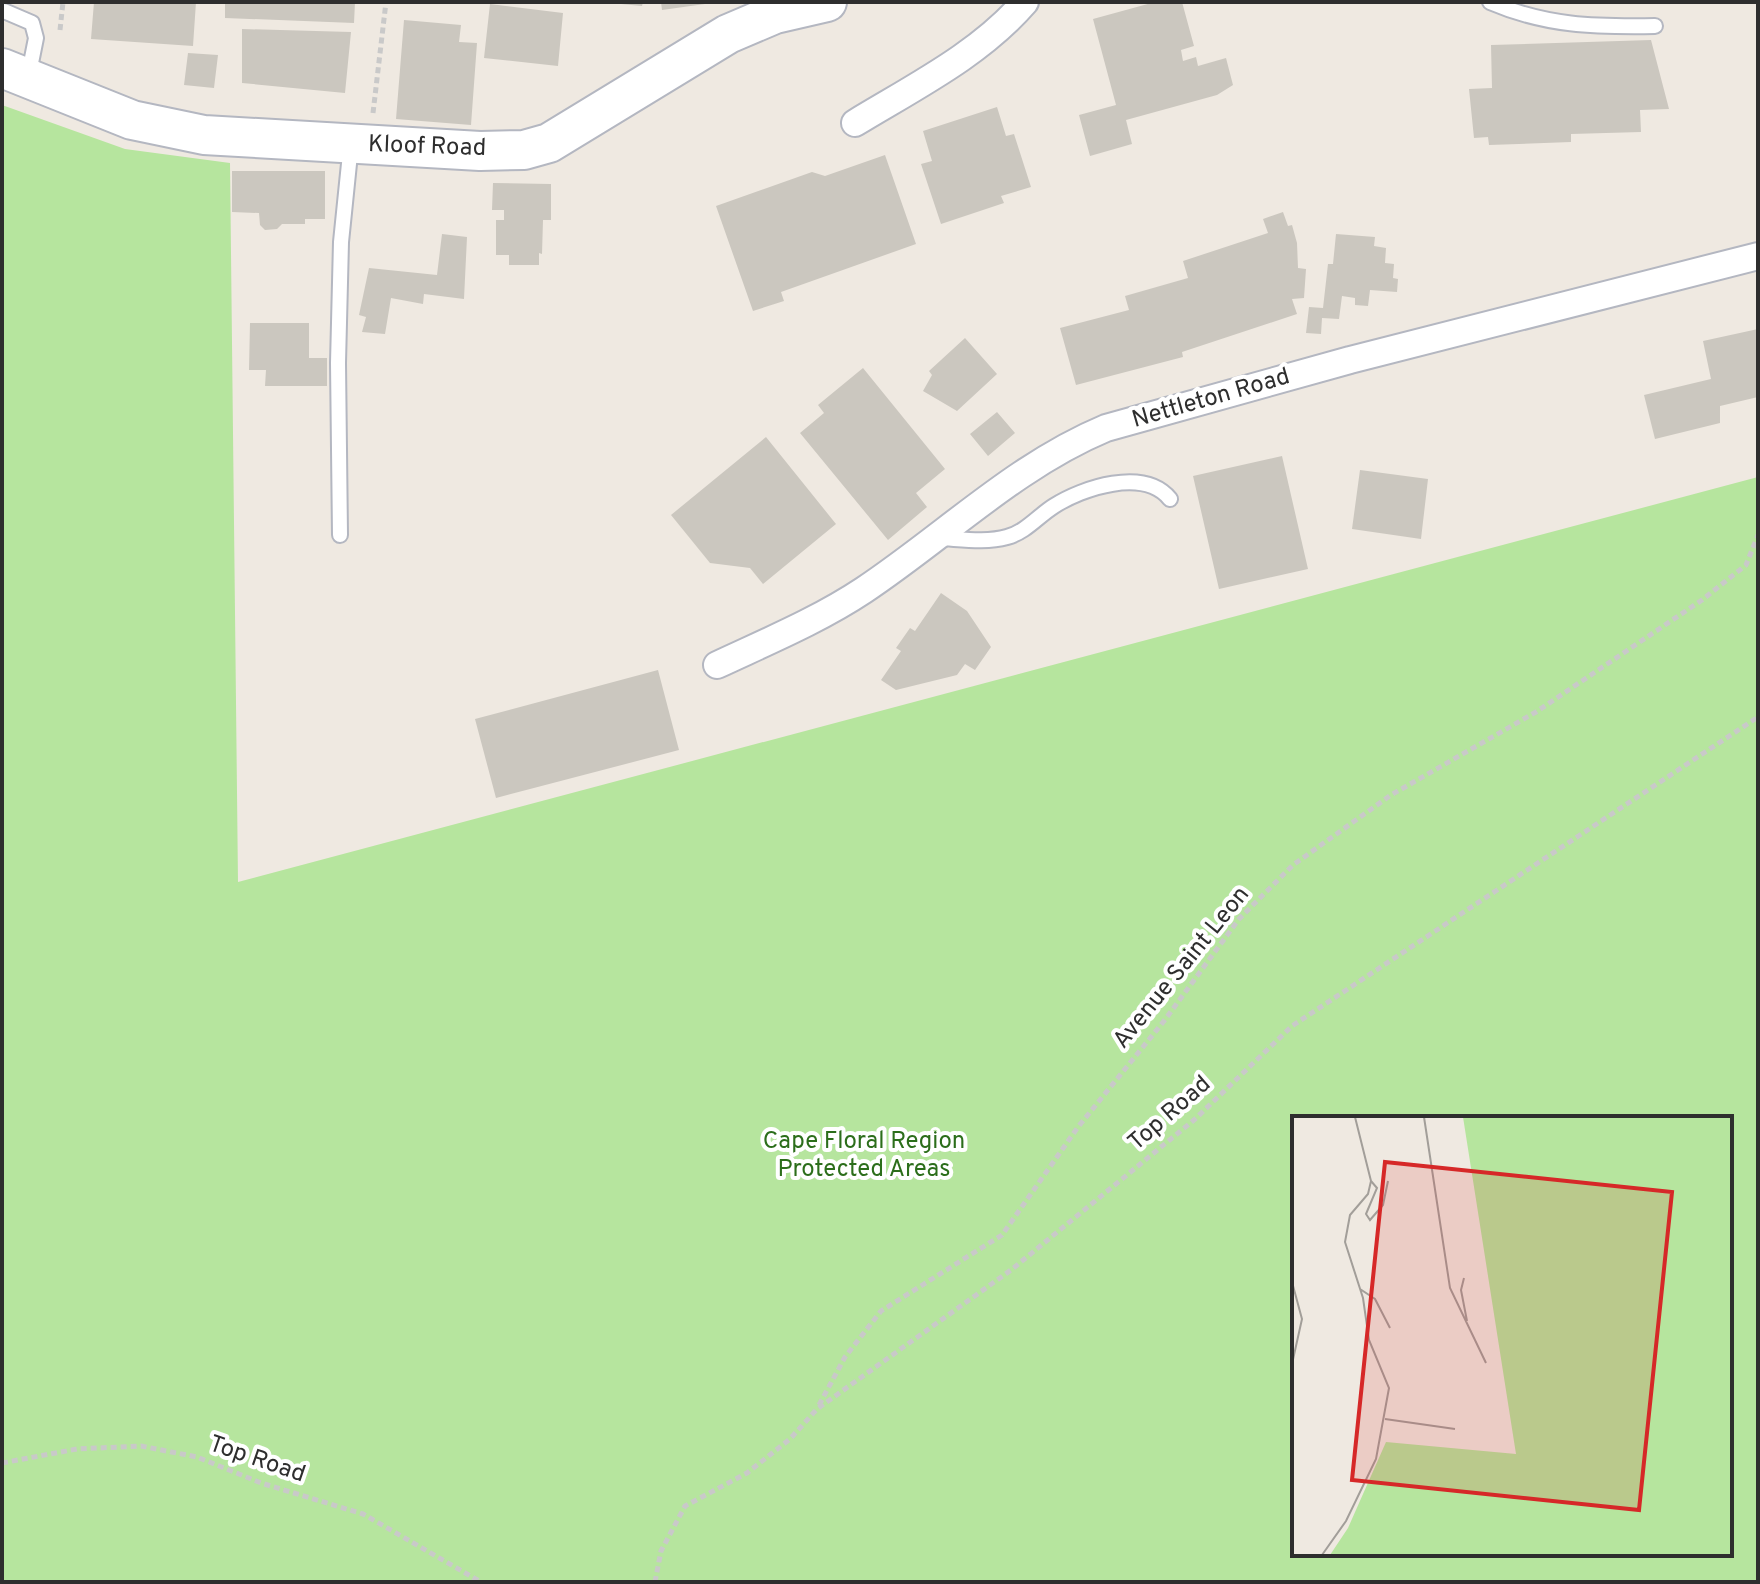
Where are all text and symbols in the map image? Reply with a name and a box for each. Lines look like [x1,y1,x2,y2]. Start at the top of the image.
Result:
street label: Kloof Road [367,130,487,164]
street label: Nettleton Road [1129,362,1293,436]
street label: Avenue Saint Leon [1107,881,1257,1055]
street label: Top Road [1122,1070,1218,1158]
inset map [1292,1116,1732,1556]
park label: Cape Floral Region Protected Areas [763,1127,965,1185]
street label: Top Road [205,1430,309,1490]

